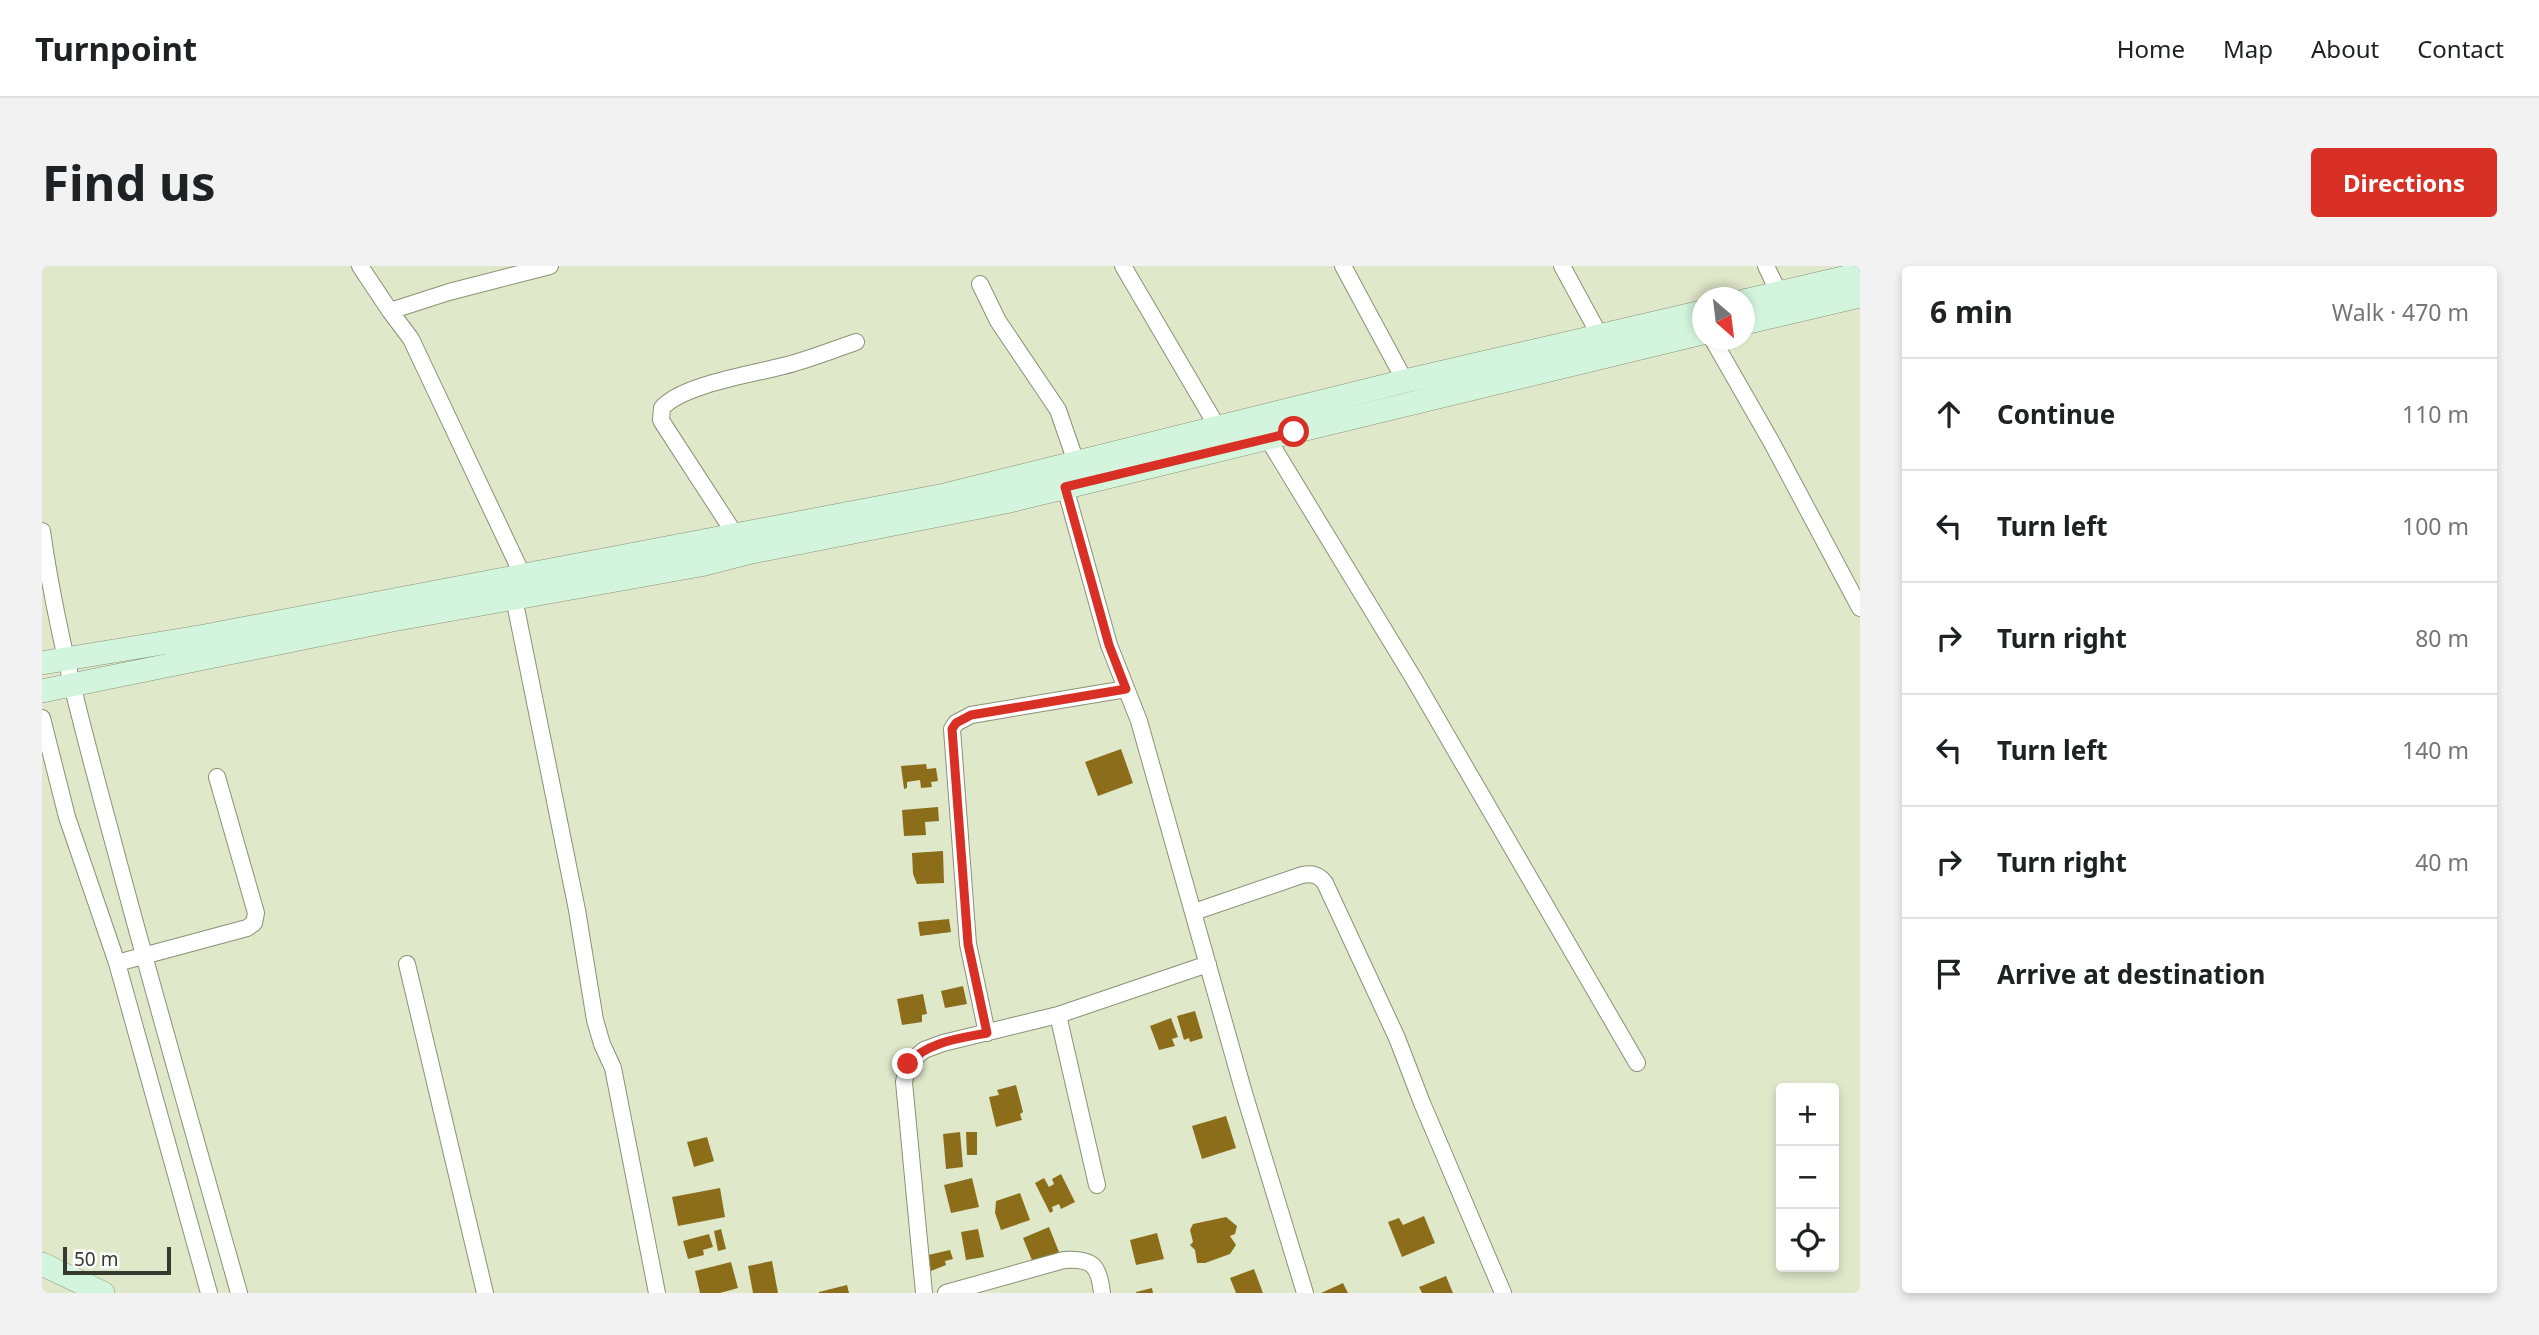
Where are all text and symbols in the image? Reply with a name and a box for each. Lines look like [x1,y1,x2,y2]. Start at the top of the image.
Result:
text: Turnpoint [35,26,197,71]
text: Home [2117,32,2185,65]
text: Map [2223,32,2273,65]
text: About [2311,32,2379,65]
text: Contact [2417,32,2504,65]
button: Directions [2311,148,2497,217]
text: Find us [42,149,216,215]
north arrow [1692,287,1755,350]
text: 6 min [1930,291,2013,332]
text: Walk · 470 m [2332,296,2469,328]
icon: ahead [1930,395,1968,433]
text: Continue [1997,396,2115,432]
text: 110 m [2402,398,2469,430]
route start [1278,416,1309,447]
icon: left [1930,507,1968,545]
text: Turn left [1997,508,2108,544]
text: 100 m [2402,510,2469,542]
icon: right [1930,619,1968,657]
text: Turn right [1997,620,2127,656]
text: 80 m [2415,622,2469,654]
icon: left [1930,731,1968,769]
text: Turn left [1997,732,2108,768]
text: 140 m [2402,734,2469,766]
icon: right [1930,843,1968,881]
text: Turn right [1997,844,2127,880]
text: 40 m [2415,846,2469,878]
icon: arrive [1930,955,1968,993]
text: Arrive at destination [1997,956,2266,992]
route end [892,1048,923,1079]
map controls [1776,1083,1839,1272]
button: + [1776,1083,1839,1146]
button: − [1776,1146,1839,1209]
button: locate [1776,1209,1839,1272]
scale bar [63,1244,172,1276]
text: 50 m [74,1246,118,1272]

